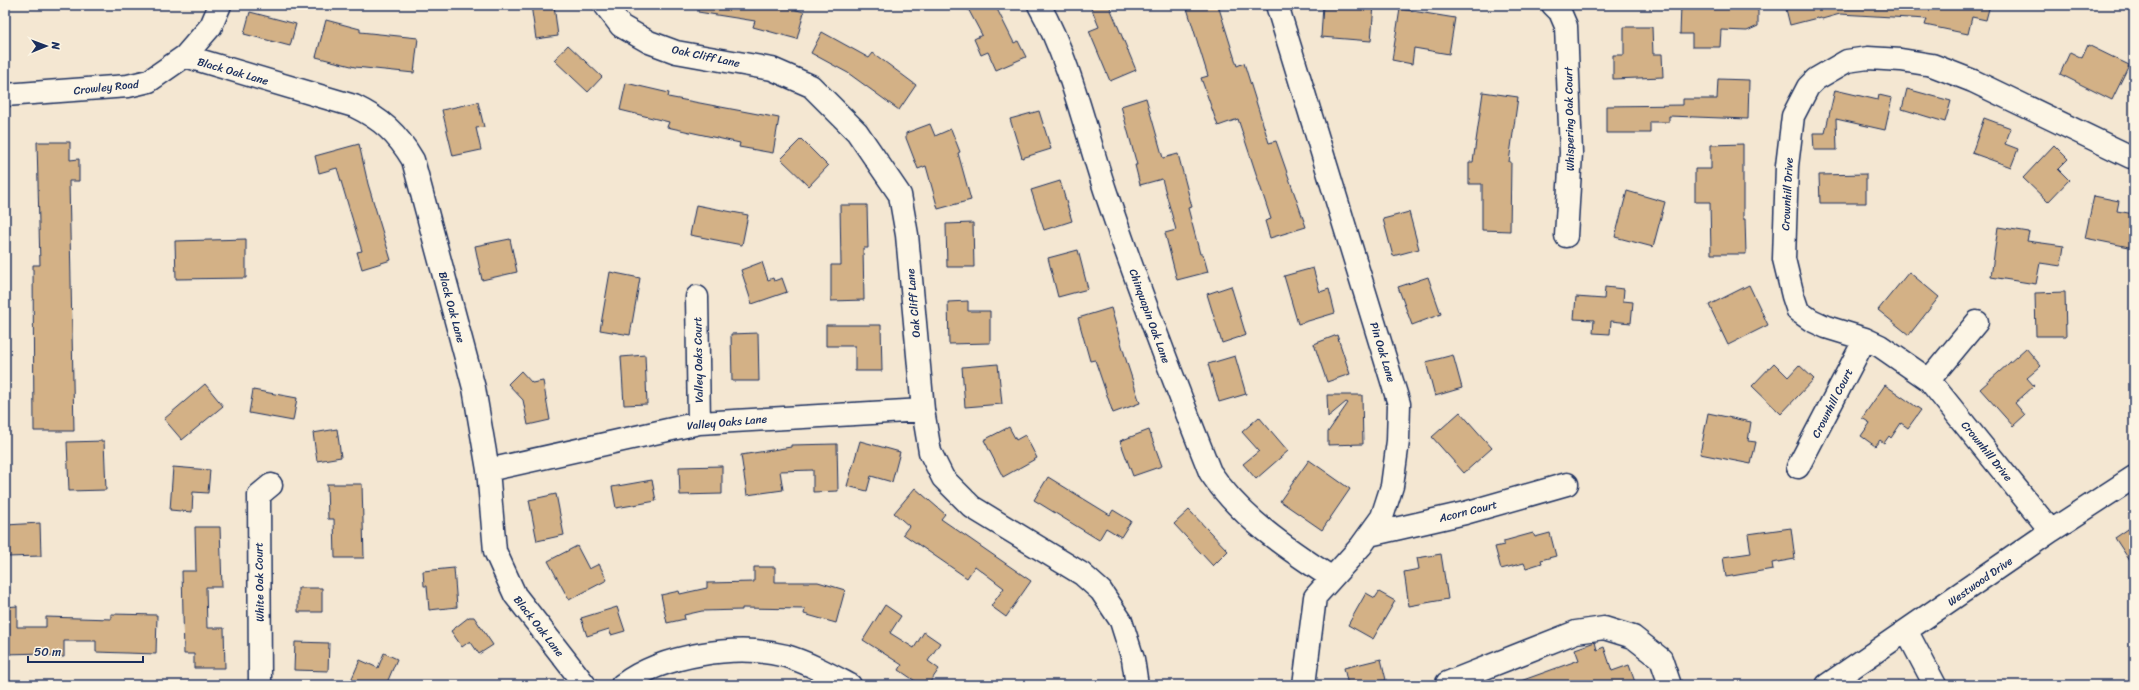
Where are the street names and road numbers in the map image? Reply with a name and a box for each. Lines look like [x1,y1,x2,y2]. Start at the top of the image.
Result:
street label: Oak Cliff Lane [670,40,742,73]
street label: Black Oak Lane [195,52,271,91]
street label: Whispering Oak Court [1559,66,1580,171]
street label: Crowley Road [73,75,141,100]
street label: Crownhill Drive [1776,157,1799,231]
street label: Chinquapin Oak Lane [1124,266,1176,367]
street label: Oak Cliff Lane [901,267,926,338]
street label: Black Oak Lane [433,269,470,345]
street label: Valley Oaks Court [688,317,709,403]
street label: Pin Oak Lane [1364,320,1401,385]
street label: Crownhill Court [1807,365,1858,441]
street label: Valley Oaks Lane [686,410,768,435]
street label: Crownhill Drive [1956,417,2017,486]
street label: Acorn Court [1436,495,1499,528]
street label: White Oak Court [249,542,270,622]
street label: Westwood Drive [1944,552,2017,611]
street label: Black Oak Lane [509,592,569,661]

